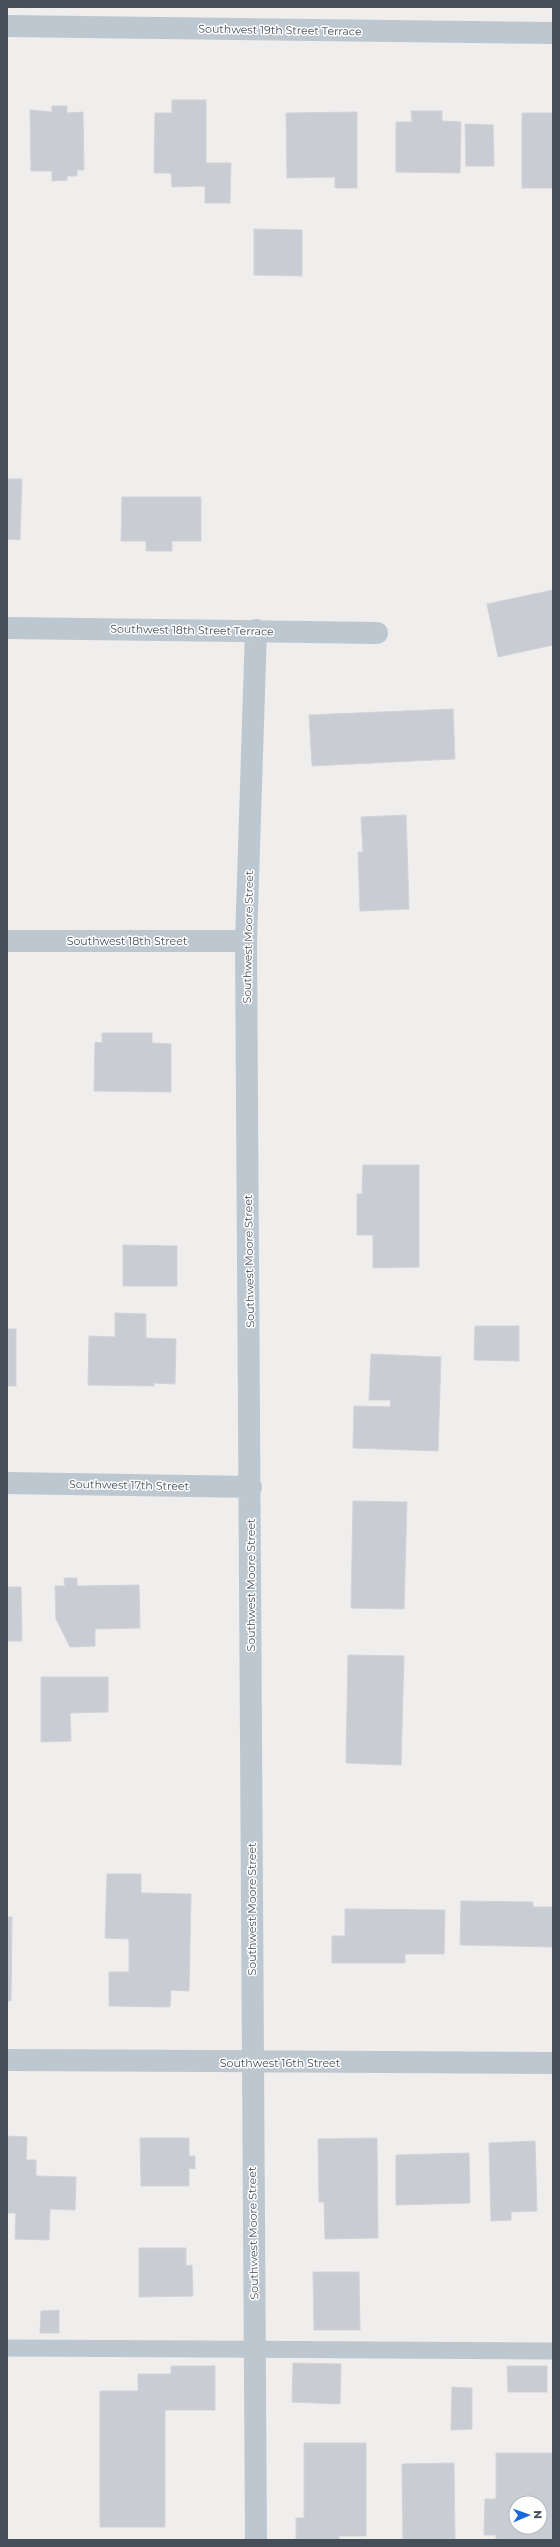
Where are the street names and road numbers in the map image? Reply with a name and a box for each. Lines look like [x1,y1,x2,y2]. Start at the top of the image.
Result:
street label: Southwest 19th Street Terrace [198,22,362,38]
street label: Southwest 18th Street Terrace [110,622,274,638]
street label: Southwest Moore Street [240,870,256,1004]
street label: Southwest 18th Street [67,934,188,948]
street label: Southwest Moore Street [241,1194,257,1328]
street label: Southwest 17th Street [69,1477,190,1493]
street label: Southwest Moore Street [244,1518,258,1652]
street label: Southwest Moore Street [245,1842,259,1976]
street label: Southwest 16th Street [220,2056,341,2070]
street label: Southwest Moore Street [245,2166,261,2300]

